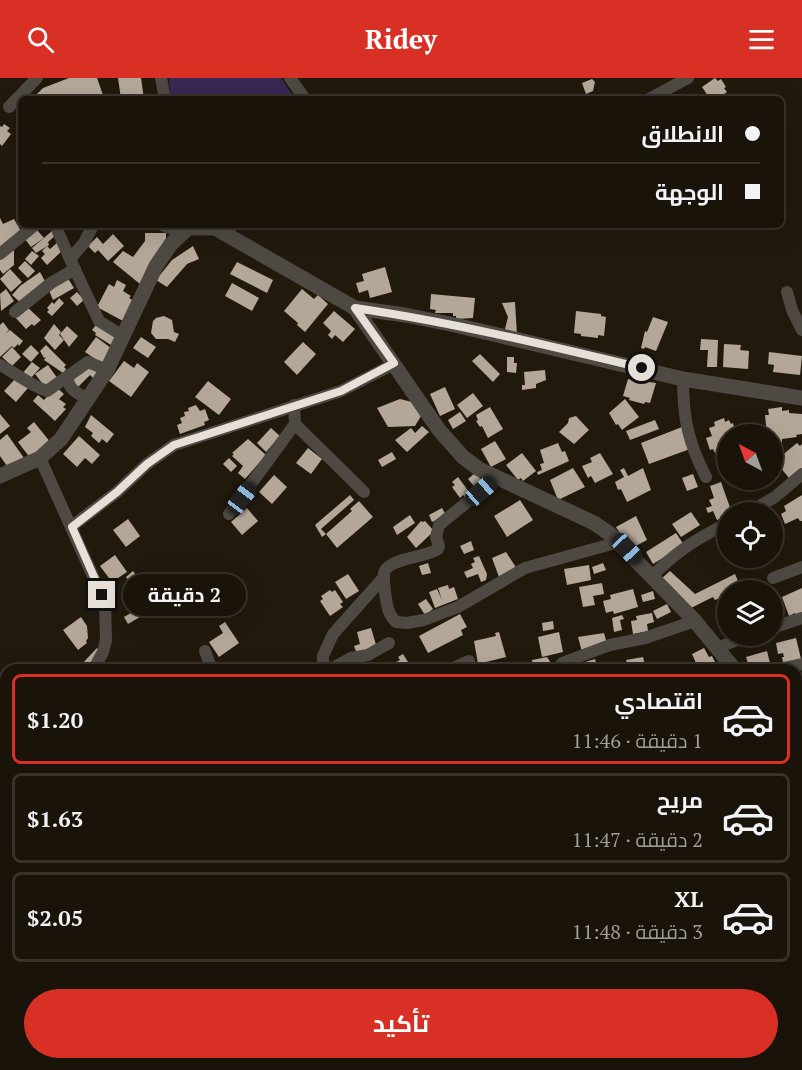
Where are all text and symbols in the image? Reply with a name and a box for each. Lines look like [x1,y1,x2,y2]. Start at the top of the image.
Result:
text: Ridey [365,21,437,57]
icon: search [24,23,57,56]
icon: menu [745,23,778,56]
text: الانطلاق [641,119,724,148]
text: الوجهة [655,177,724,206]
route start [628,354,655,381]
north arrow [717,424,783,490]
map controls [717,424,783,646]
car [462,472,500,510]
car [224,478,260,518]
button: locate [717,502,783,568]
car [608,530,646,568]
callout: 2 دقيقة [123,574,246,616]
button: layers [717,580,783,646]
route end [88,581,115,608]
text: 2 دقيقة [148,581,221,608]
text: اقتصادي [614,686,703,715]
icon: car [721,692,775,746]
text: $1.20 [27,705,83,734]
text: 1 دقيقة · 11:46 [572,727,703,754]
text: مريح [657,785,703,814]
icon: car [721,791,775,845]
text: $1.63 [27,804,83,833]
text: 2 دقيقة · 11:47 [572,826,703,853]
text: XL [674,884,703,913]
icon: car [721,890,775,944]
text: $2.05 [27,903,83,932]
text: 3 دقيقة · 11:48 [572,918,703,945]
button: تأكيد [24,989,778,1058]

